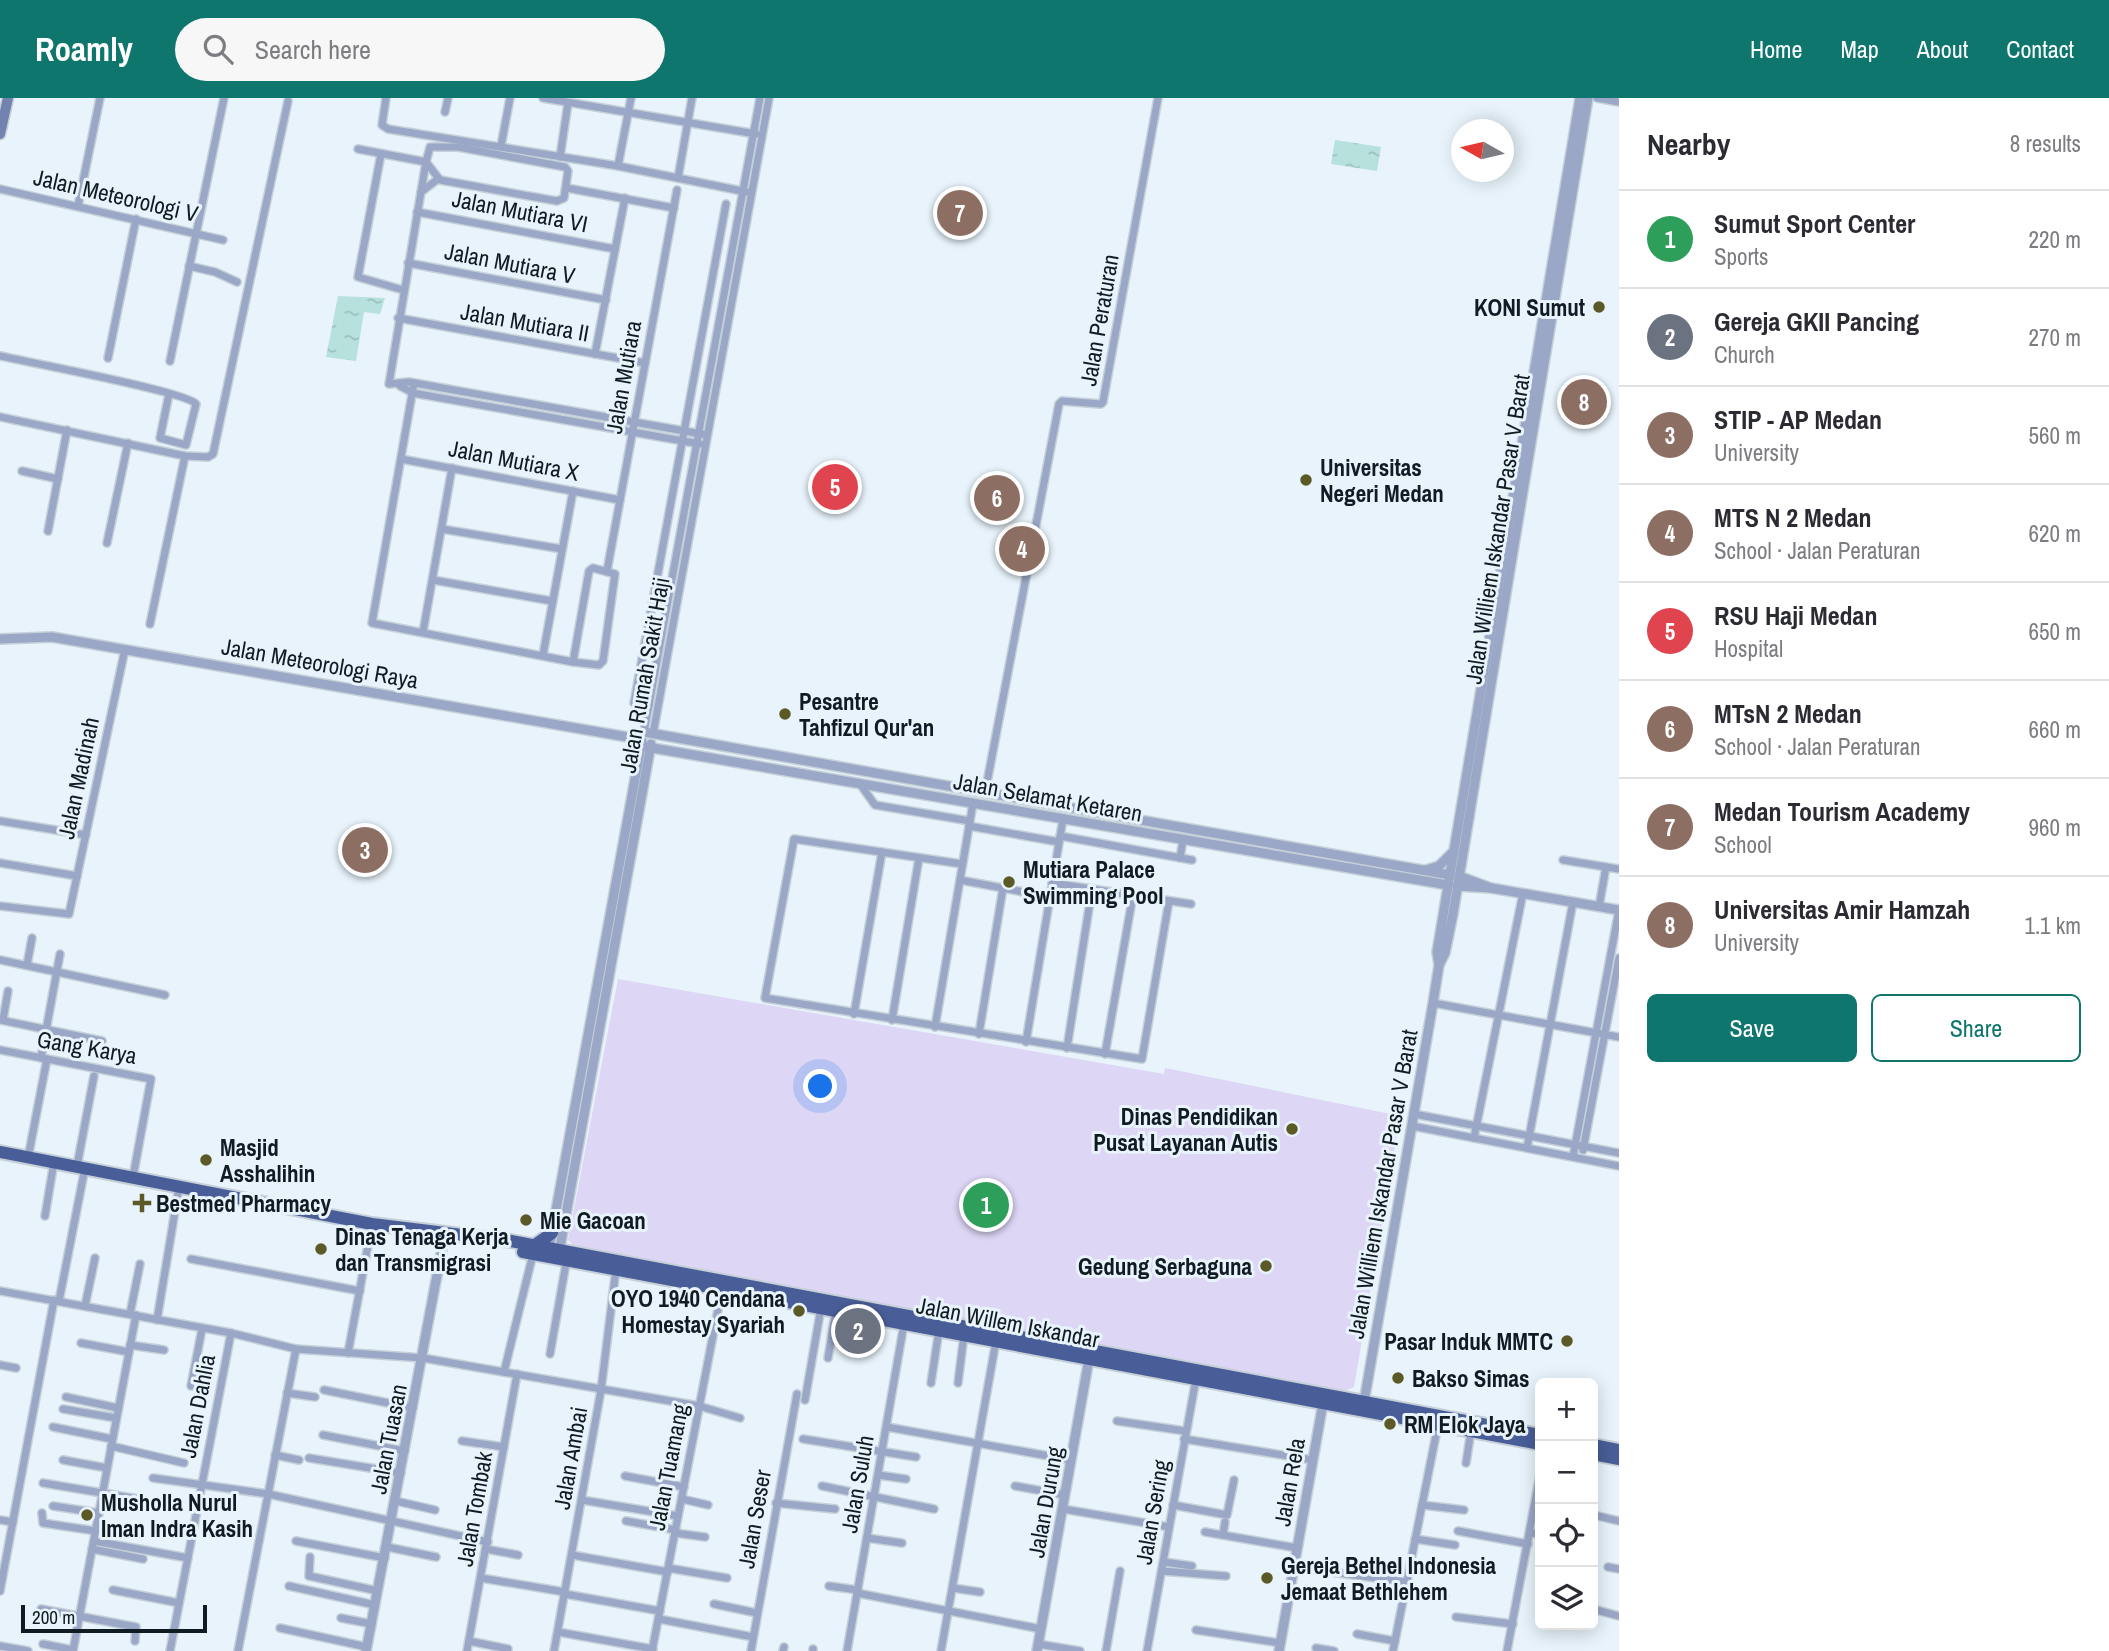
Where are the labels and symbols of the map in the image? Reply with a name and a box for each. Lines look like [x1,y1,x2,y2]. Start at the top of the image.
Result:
north arrow [1451,119,1514,182]
street label: Jalan Meteorologi V [31,161,202,229]
street label: Jalan Mutiara VI [450,183,590,239]
pin: 7 [937,187,983,239]
street label: Jalan Mutiara V [442,235,578,291]
street label: Jalan Peraturan [1072,252,1126,388]
place label: KONI Sumut [1474,292,1585,323]
street label: Jalan Mutiara II [458,295,592,349]
marker: KONI Sumut [1591,299,1607,315]
street label: Jalan Mutiara [598,318,648,436]
street label: Jalan Williem Iskandar Pasar V Barat [1457,372,1537,686]
pin: 8 [1561,376,1607,428]
street label: Jalan Mutiara X [446,432,582,488]
place label: Universitas Negeri Medan [1320,452,1444,509]
pin: 5 [812,461,858,513]
pin: 6 [974,472,1020,524]
marker: Universitas Negeri Medan [1298,472,1314,488]
pin: 4 [999,523,1045,575]
street label: Jalan Rumah Sakit Haji [612,575,676,775]
street label: Jalan Meteorologi Raya [219,630,421,696]
place label: Pesantre Tahfizul Qur'an [799,686,934,743]
marker: Pesantre Tahfizul Qur'an [777,706,793,722]
street label: Jalan Madinah [50,714,106,842]
street label: Jalan Selamat Ketaren [951,765,1145,829]
pin: 3 [342,824,388,876]
place label: Mutiara Palace Swimming Pool [1023,854,1163,911]
marker: Mutiara Palace Swimming Pool [1001,874,1017,890]
street label: Gang Karya [35,1023,140,1071]
street label: Jalan Williem Iskandar Pasar V Barat [1340,1027,1424,1341]
your location [803,1069,837,1103]
place label: Dinas Pendidikan Pusat Layanan Autis [1093,1101,1278,1158]
marker: Dinas Pendidikan Pusat Layanan Autis [1284,1121,1300,1137]
place label: Masjid Asshalihin [220,1132,315,1189]
marker: Masjid Asshalihin [198,1152,214,1168]
pin: 1 [963,1179,1009,1231]
place label: Bestmed Pharmacy [156,1188,332,1219]
marker: Bestmed Pharmacy [134,1195,150,1211]
place label: Mie Gacoan [540,1205,646,1236]
marker: Mie Gacoan [518,1212,534,1228]
place label: Dinas Tenaga Kerja dan Transmigrasi [335,1221,509,1278]
marker: Dinas Tenaga Kerja dan Transmigrasi [313,1241,329,1257]
place label: Gedung Serbaguna [1078,1251,1252,1282]
marker: Gedung Serbaguna [1258,1258,1274,1274]
place label: OYO 1940 Cendana Homestay Syariah [611,1283,785,1340]
street label: Jalan Willem Iskandar [914,1289,1103,1355]
marker: OYO 1940 Cendana Homestay Syariah [791,1303,807,1319]
pin: 2 [835,1305,881,1357]
place label: Pasar Induk MMTC [1384,1326,1553,1357]
marker: Pasar Induk MMTC [1559,1333,1575,1349]
street label: Jalan Dahlia [172,1351,222,1460]
place label: Bakso Simas [1412,1363,1529,1394]
marker: Bakso Simas [1390,1370,1406,1386]
street label: Jalan Tuasan [362,1381,414,1497]
street label: Jalan Tuamang [641,1401,696,1533]
street label: Jalan Ambai [546,1404,594,1512]
place label: RM Elok Jaya [1404,1409,1526,1440]
marker: RM Elok Jaya [1382,1416,1398,1432]
street label: Jalan Suluh [833,1433,881,1535]
street label: Jalan Rela [1266,1435,1312,1529]
street label: Jalan Durung [1020,1444,1070,1560]
street label: Jalan Tombak [449,1449,499,1569]
street label: Jalan Sering [1128,1457,1177,1567]
street label: Jalan Seser [730,1467,778,1571]
place label: Musholla Nurul Iman Indra Kasih [101,1487,253,1544]
marker: Musholla Nurul Iman Indra Kasih [79,1507,95,1523]
place label: Gereja Bethel Indonesia Jemaat Bethlehem [1281,1550,1496,1607]
marker: Gereja Bethel Indonesia Jemaat Bethlehem [1259,1570,1275,1586]
scale bar [21,1602,206,1634]

